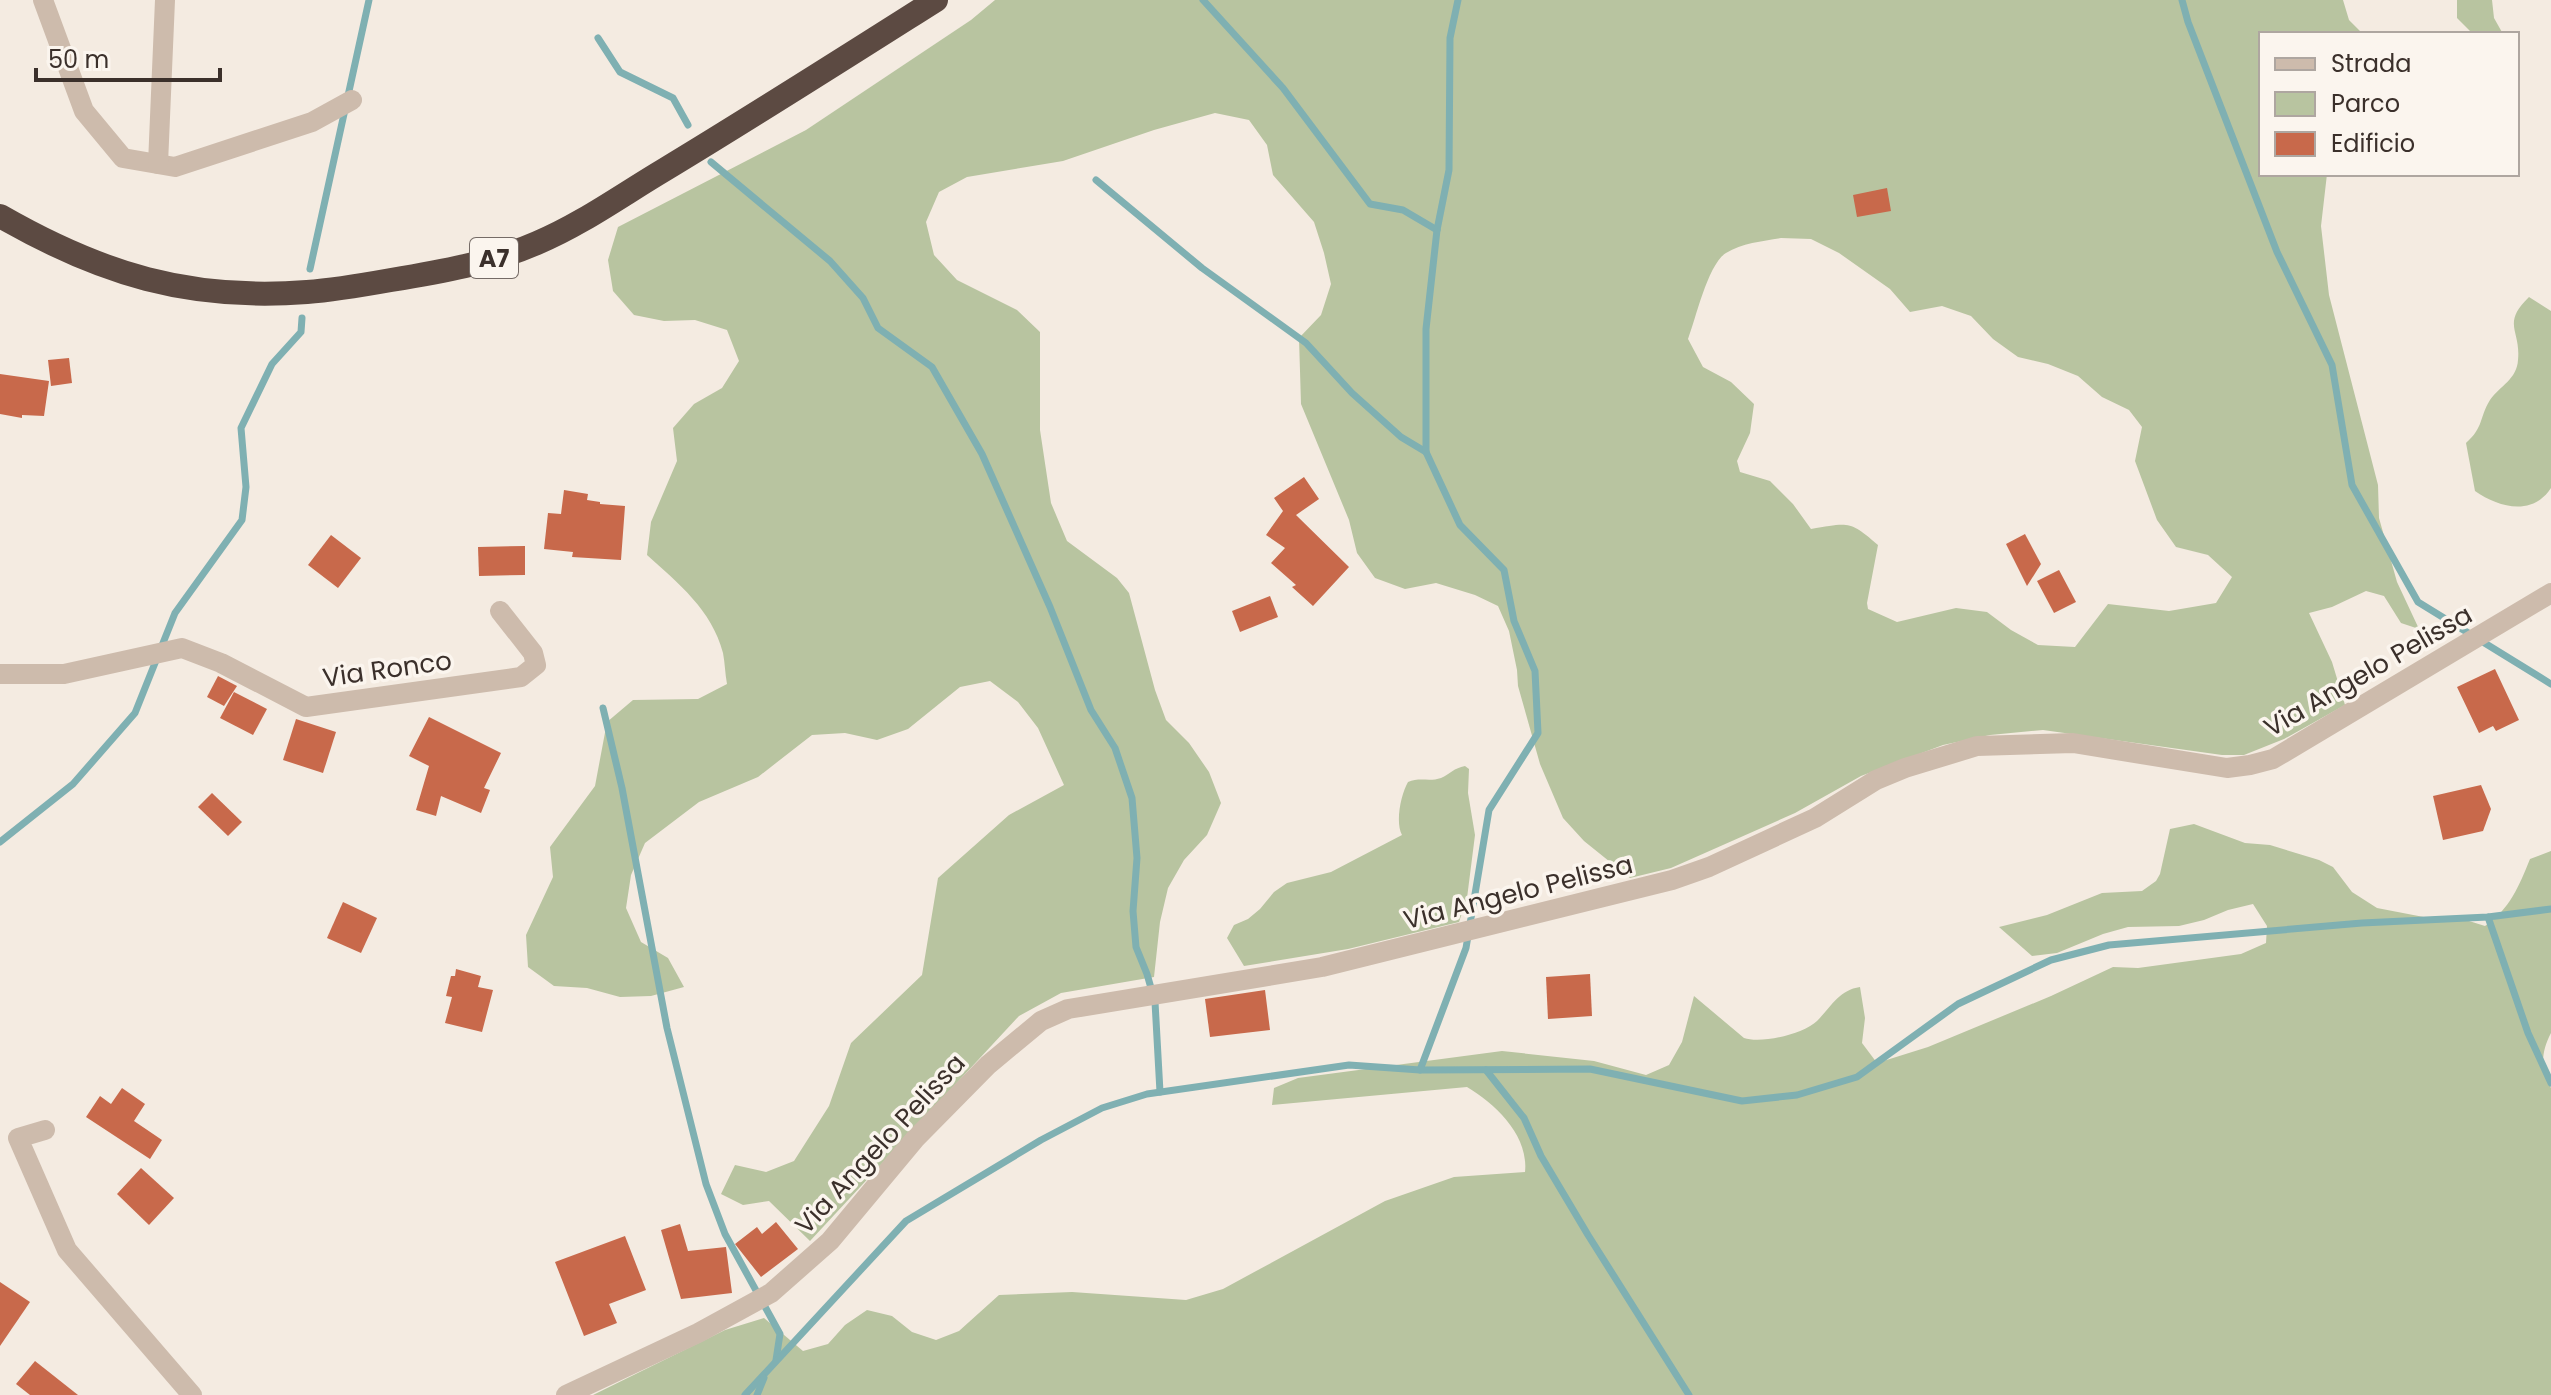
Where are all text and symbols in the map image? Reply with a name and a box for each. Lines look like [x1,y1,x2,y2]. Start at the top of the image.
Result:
scale bar [36,32,220,82]
legend [2259,32,2519,176]
text: 50 m [48,43,109,76]
text: Strada [2331,47,2411,80]
text: Parco [2331,87,2400,120]
text: Edificio [2331,127,2415,160]
road number: A7 [470,238,518,278]
street label: Via Angelo Pelissa [2257,597,2479,745]
street label: Via Ronco [320,642,454,696]
street label: Via Angelo Pelissa [1400,846,1636,938]
street label: Via Angelo Pelissa [787,1046,973,1242]

